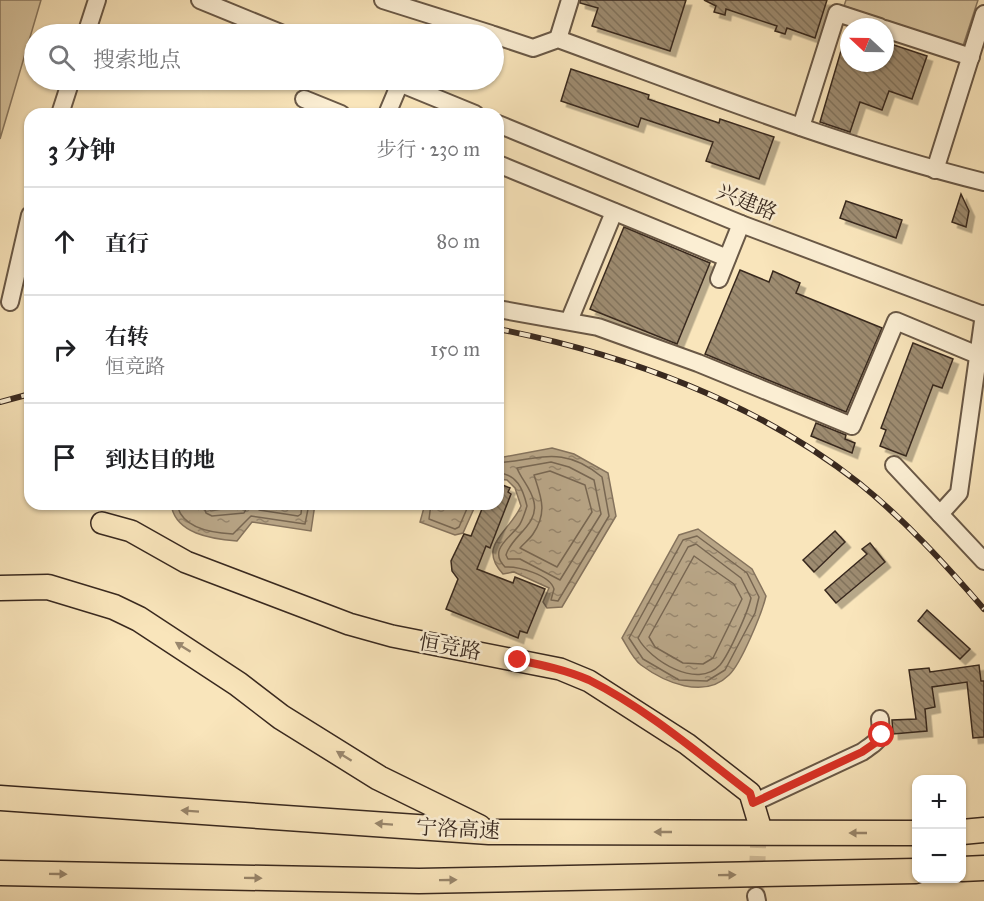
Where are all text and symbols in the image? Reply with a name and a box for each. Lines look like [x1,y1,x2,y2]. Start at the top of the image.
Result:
north arrow [840,18,894,72]
search box [24,24,504,90]
icon: search [45,41,78,74]
text: 搜索地点 [93,46,181,73]
text: 3 分钟 [48,134,116,166]
text: 步行 · 230 m [376,137,480,161]
street label: 兴建路 [713,178,781,226]
icon: ahead [48,225,81,258]
text: 80 m [437,229,480,253]
text: 直行 [105,230,149,257]
text: 右转 [105,323,149,350]
icon: right [48,333,81,366]
text: 150 m [430,337,480,361]
text: 恒竞路 [105,354,165,378]
icon: arrive [48,441,81,474]
text: 到达目的地 [105,446,215,473]
street label: 恒竞路 [417,629,483,665]
one-way arrow [175,641,191,652]
route end [504,646,530,672]
route start [868,721,894,747]
one-way arrow [336,751,353,762]
map controls [912,775,966,883]
button: + [912,775,966,829]
one-way arrow [180,807,199,816]
street label: 宁洛高速 [415,814,501,844]
one-way arrow [375,820,394,829]
one-way arrow [654,827,673,837]
one-way arrow [849,828,868,838]
button: − [912,829,966,883]
one-way arrow [49,869,68,879]
one-way arrow [718,870,737,879]
one-way arrow [244,873,263,882]
one-way arrow [439,875,458,885]

